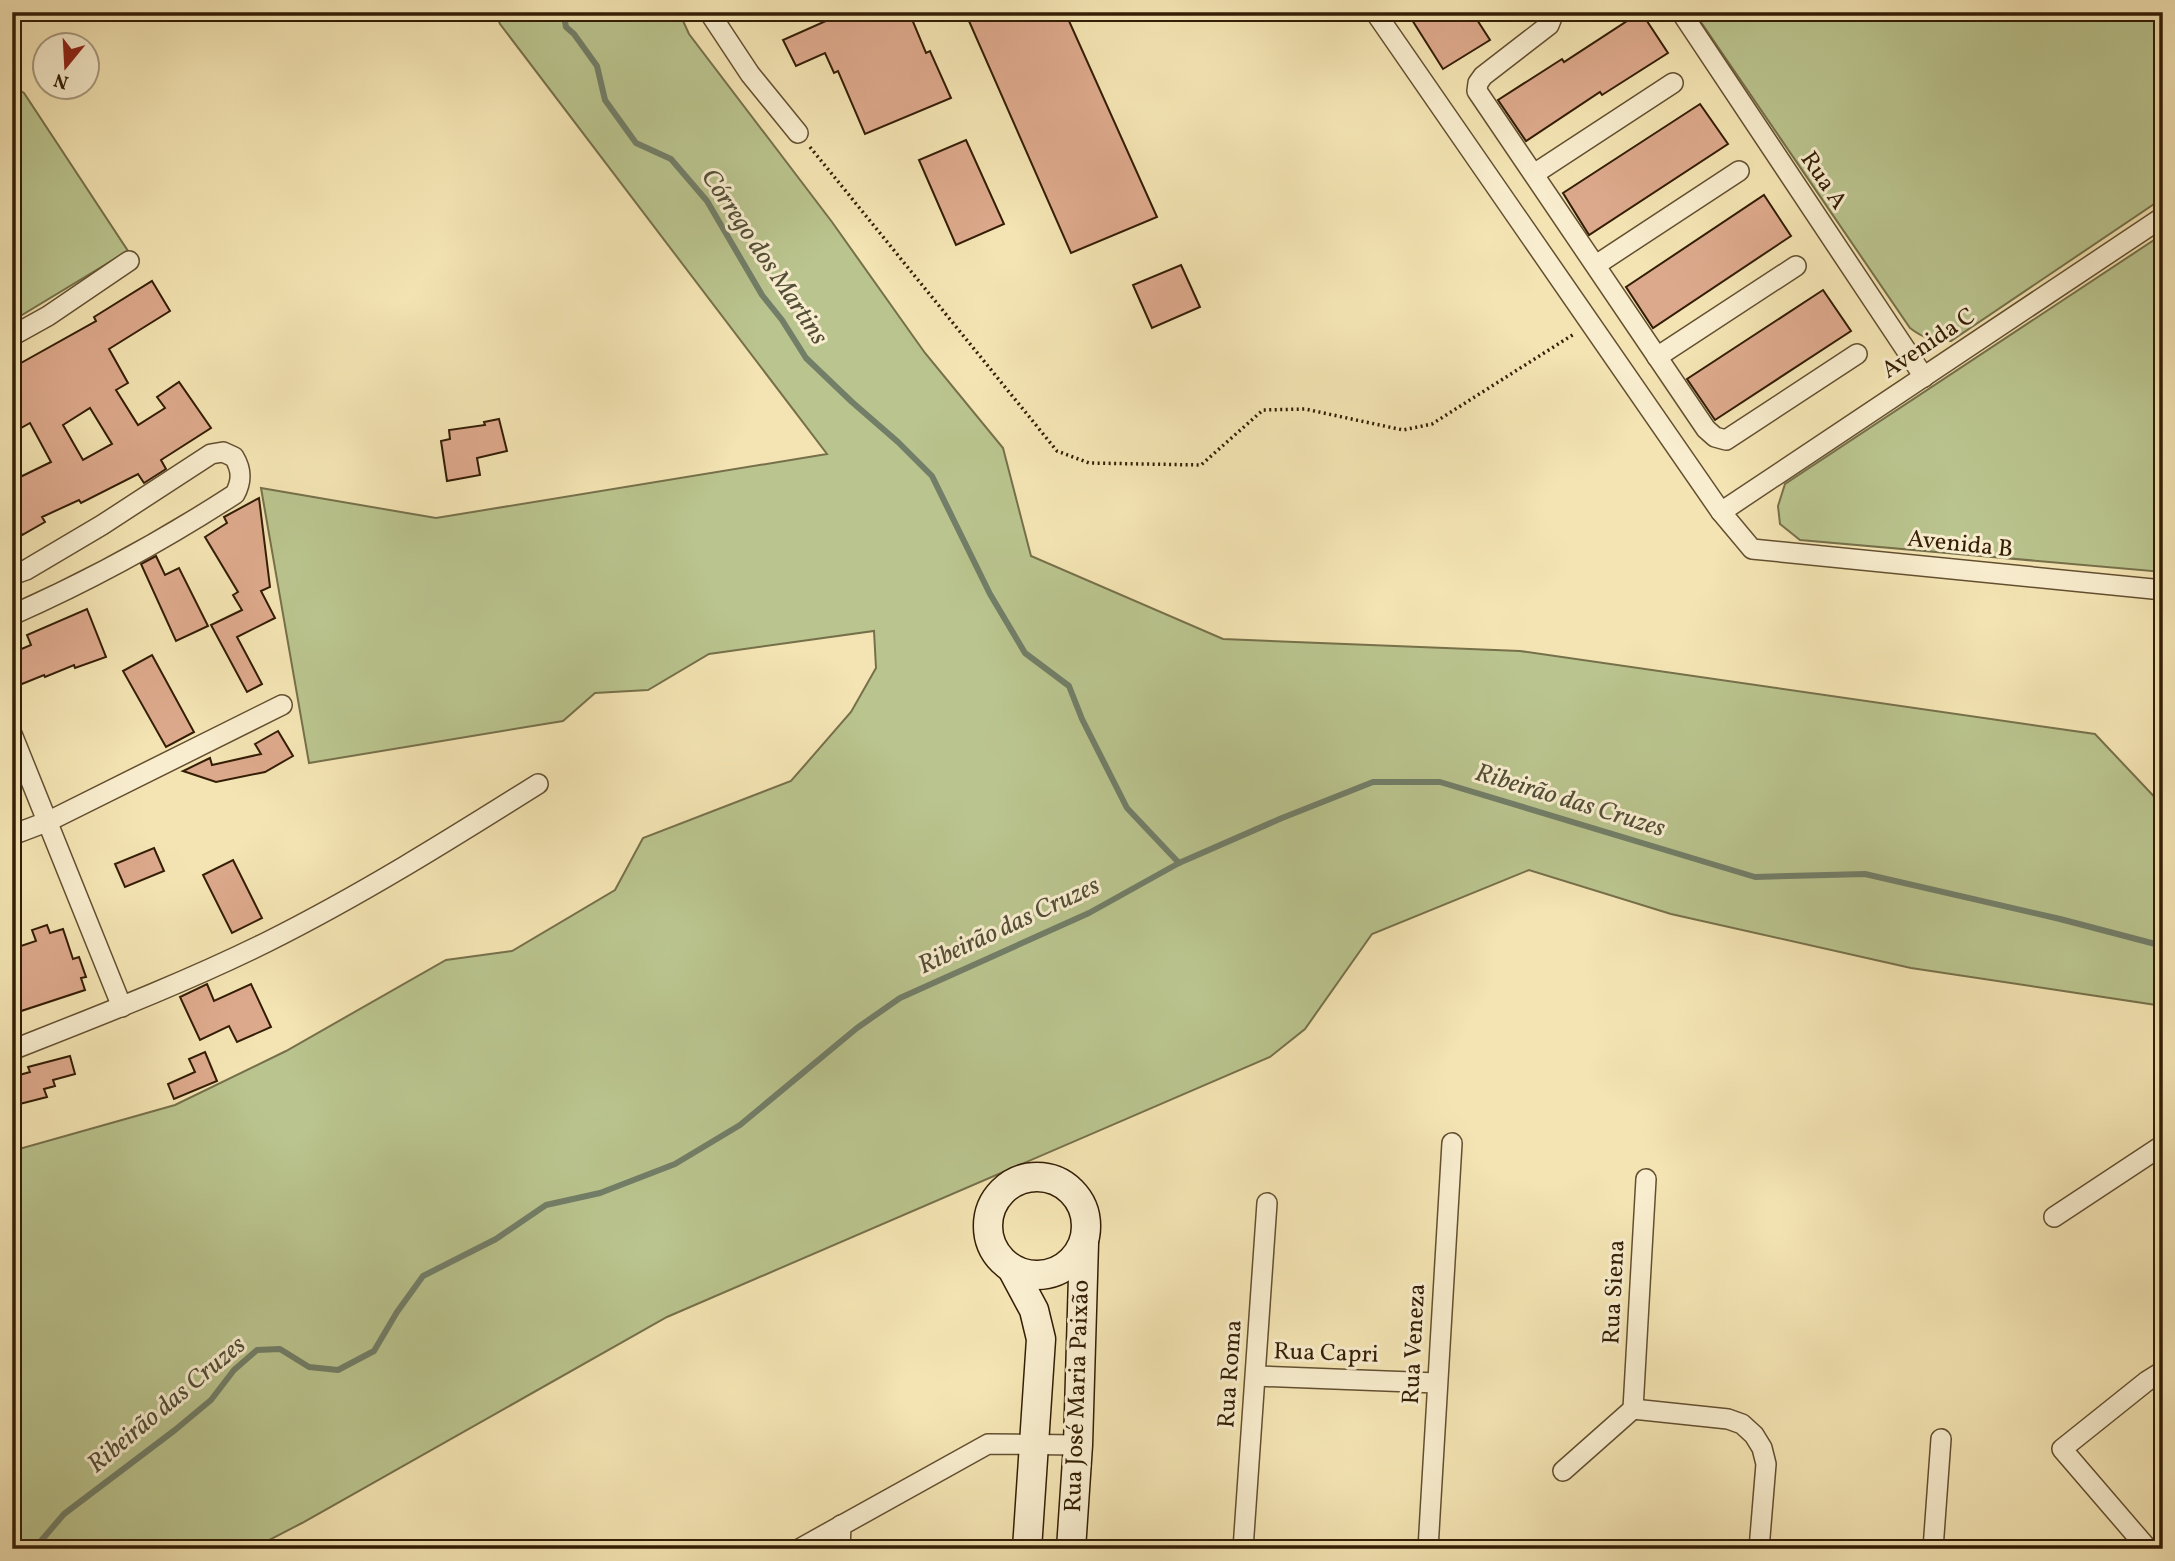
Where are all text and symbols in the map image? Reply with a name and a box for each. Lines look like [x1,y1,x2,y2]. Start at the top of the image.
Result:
north arrow [32,32,102,102]
text: N [51,66,72,95]
street label: Rua A [1791,145,1855,217]
water label: Córrego dos Martins [692,162,837,353]
street label: Avenida C [1875,300,1983,388]
street label: Avenida B [1905,523,2015,567]
water label: Ribeirão das Cruzes [1471,755,1670,847]
water label: Ribeirão das Cruzes [912,868,1106,984]
street label: Rua Siena [1595,1239,1635,1345]
street label: Rua José Maria Paixão [1057,1279,1099,1513]
street label: Rua Veneza [1395,1283,1435,1405]
street label: Rua Roma [1210,1319,1252,1429]
water label: Ribeirão das Cruzes [80,1328,254,1482]
street label: Rua Capri [1273,1335,1379,1373]

